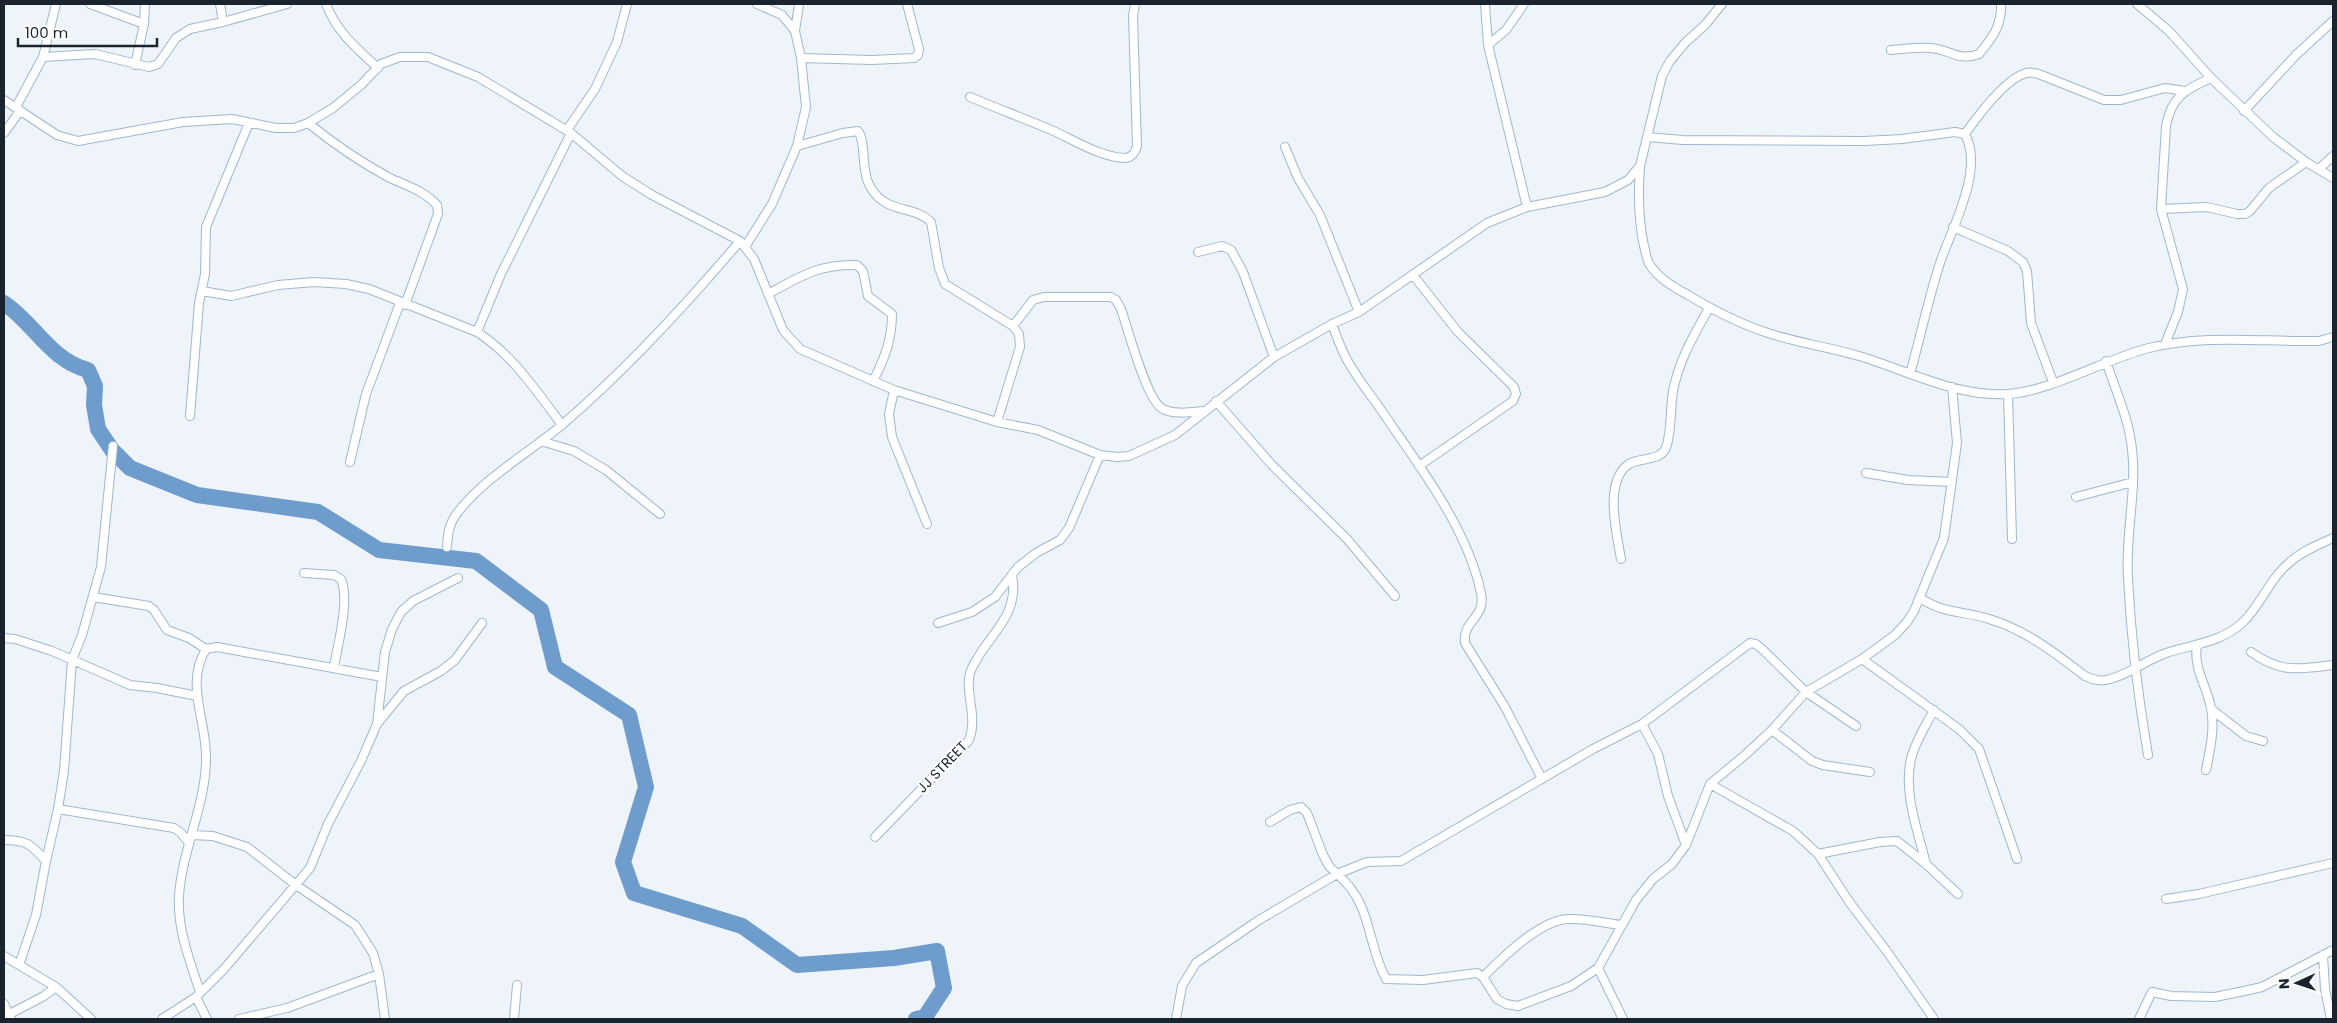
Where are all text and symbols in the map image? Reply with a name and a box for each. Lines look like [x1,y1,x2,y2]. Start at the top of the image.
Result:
scale bar [18,15,156,47]
text: 100 m [25,22,68,43]
street label: JJ STREET [912,736,972,797]
north arrow [2272,958,2322,1008]
text: N [2274,978,2294,989]

